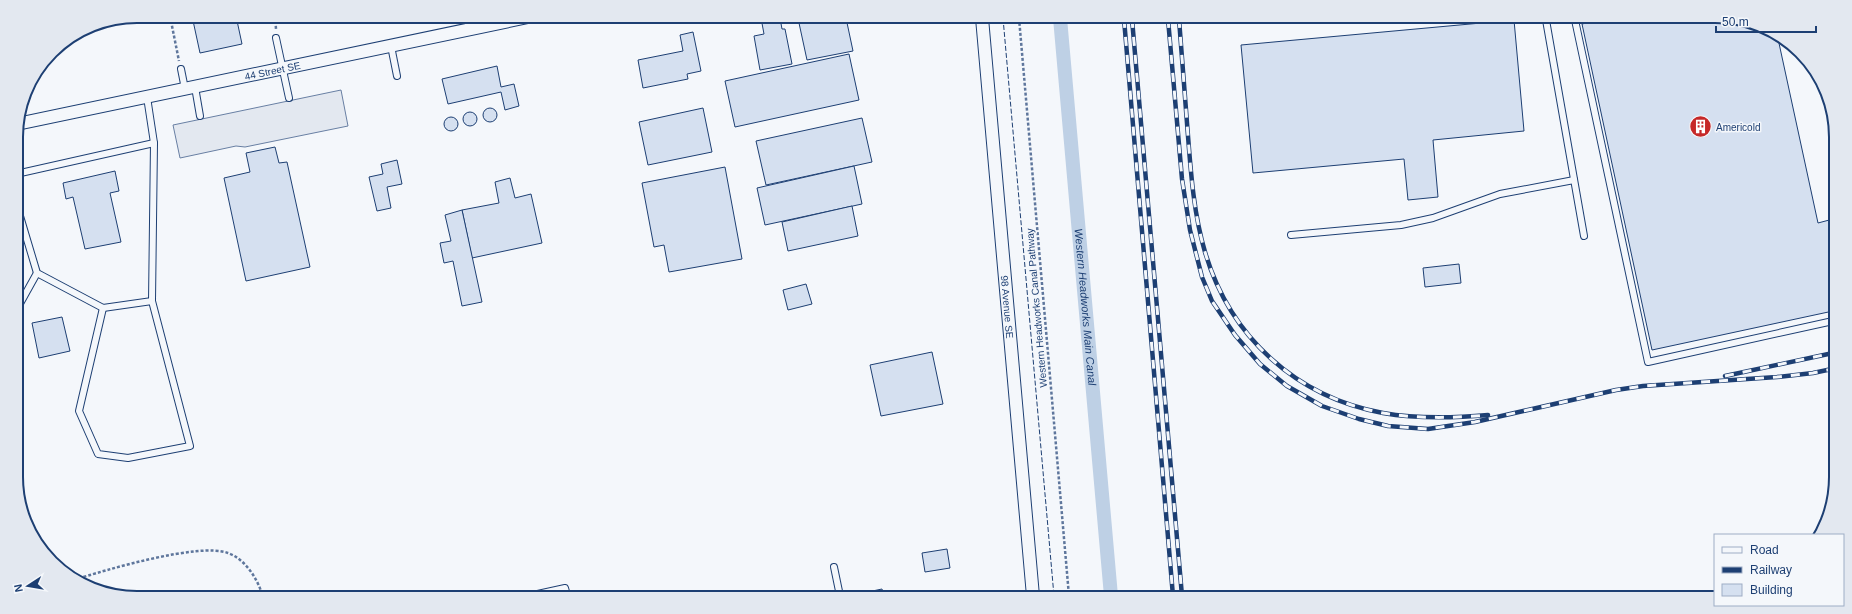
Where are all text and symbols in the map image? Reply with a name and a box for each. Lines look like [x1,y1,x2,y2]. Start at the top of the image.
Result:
scale bar [1716,8,1816,34]
text: 50 m [1722,15,1749,29]
street label: 44 Street SE [244,60,302,82]
building icon: Americold [1688,114,1714,140]
place label: Americold [1716,122,1760,133]
street label: Western Headworks Canal Pathway [1024,228,1049,388]
water label: Western Headworks Main Canal [1073,228,1098,387]
street label: 98 Avenue SE [999,275,1015,339]
legend [1714,534,1844,606]
text: Road [1750,543,1779,557]
text: Railway [1750,563,1792,577]
north arrow [8,566,48,606]
text: N [12,583,25,593]
text: Building [1750,583,1793,597]

